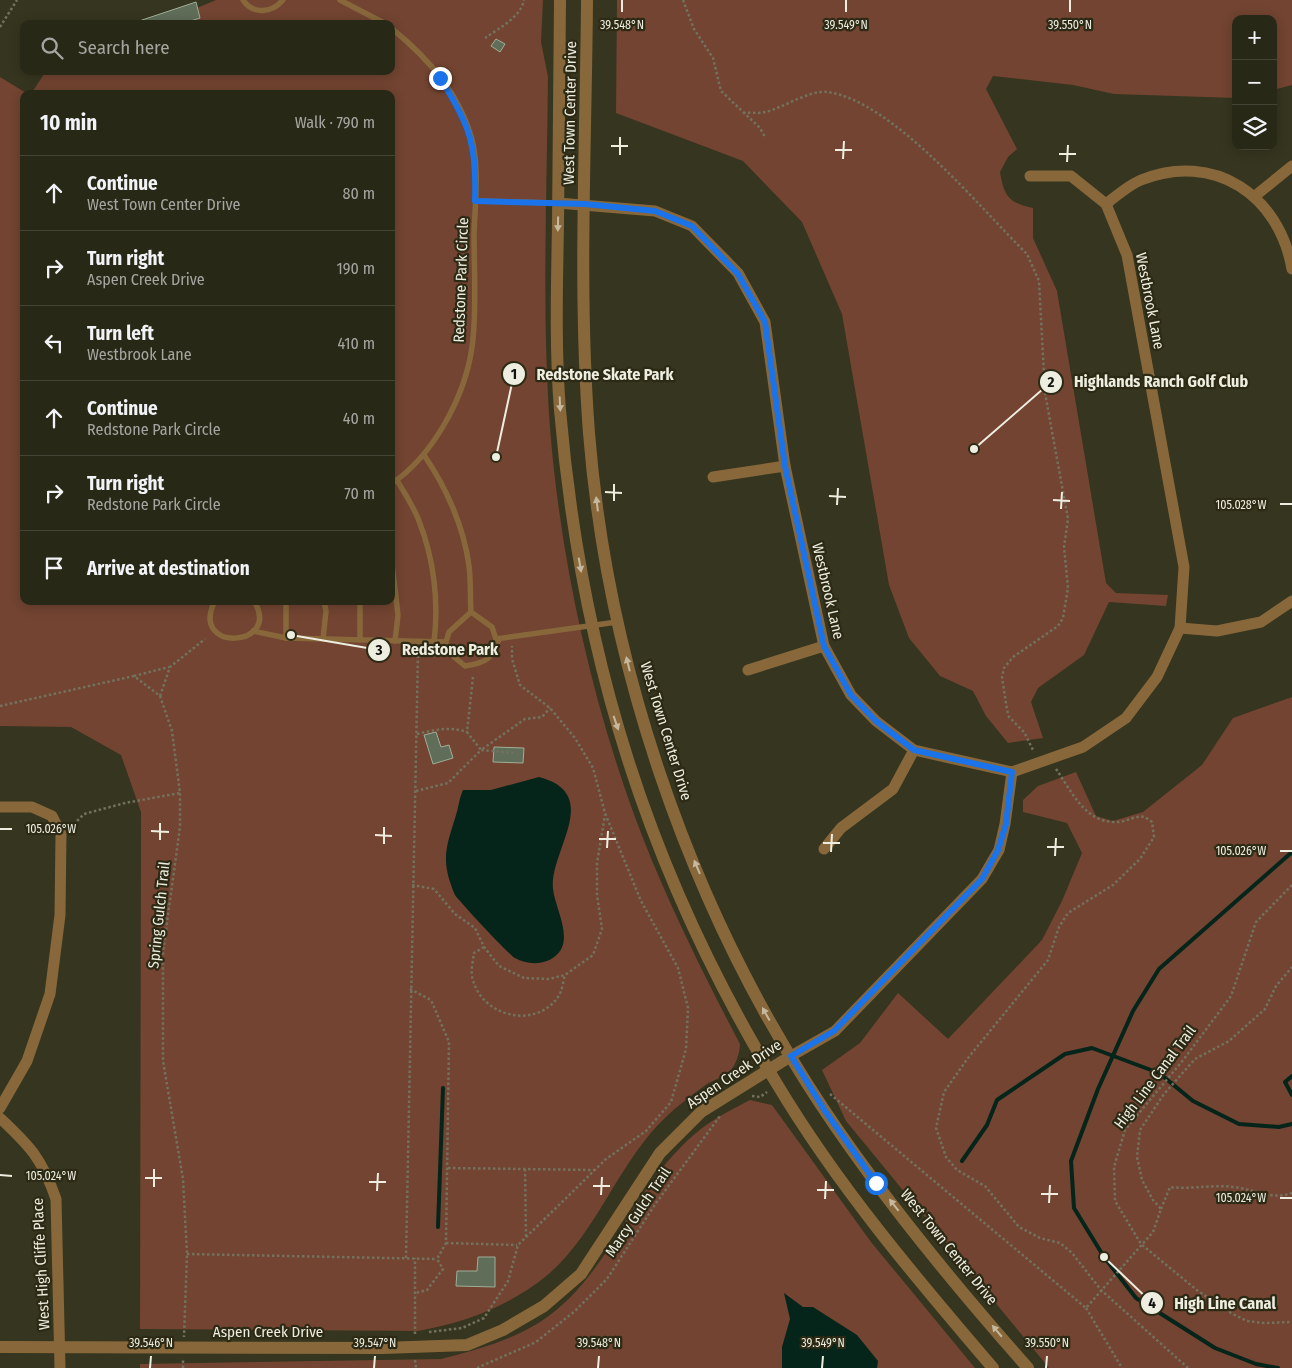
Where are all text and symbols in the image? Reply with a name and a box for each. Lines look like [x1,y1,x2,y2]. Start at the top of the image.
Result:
map controls [1232,15,1277,150]
button: + [1232,15,1277,60]
text: 39.548°N [600,18,644,32]
text: 39.549°N [824,18,868,32]
text: 39.550°N [1048,18,1092,32]
search box [20,20,395,75]
icon: search [38,34,66,62]
text: Search here [78,36,170,59]
street label: West Town Center Drive [560,41,580,185]
button: − [1232,60,1277,105]
route end [429,67,452,90]
button: layers [1232,105,1277,150]
text: 10 min [40,110,97,136]
text: Walk · 790 m [295,113,375,132]
text: Continue [87,172,158,195]
icon: ahead [40,179,68,207]
text: 80 m [343,184,375,203]
text: West Town Center Drive [87,195,240,214]
one-way arrow [553,216,561,232]
street label: Redstone Park Circle [450,217,472,343]
text: Turn right [87,247,164,270]
street label: Westbrook Lane [1132,251,1168,351]
icon: right [40,254,68,282]
text: 190 m [337,259,375,278]
text: Aspen Creek Drive [87,270,205,289]
text: Turn left [87,322,154,345]
icon: left [40,329,68,357]
text: 410 m [337,334,375,353]
text: Westbrook Lane [87,345,192,364]
callout: Redstone Skate Park [501,359,683,390]
text: 1 [511,365,517,383]
text: Redstone Skate Park [536,365,674,384]
callout: Highlands Ranch Golf Club [1039,366,1258,397]
text: Highlands Ranch Golf Club [1074,372,1248,391]
text: 2 [1047,373,1055,391]
one-way arrow [556,396,564,412]
text: Continue [87,397,158,420]
icon: ahead [40,404,68,432]
text: 40 m [343,409,375,428]
text: Redstone Park Circle [87,420,221,439]
text: Turn right [87,472,164,495]
icon: right [40,479,68,507]
text: 70 m [344,484,375,503]
text: Redstone Park Circle [87,495,221,514]
one-way arrow [593,496,601,512]
text: 105.028°W [1216,498,1266,512]
street label: Westbrook Lane [808,541,848,641]
icon: arrive [40,554,68,582]
text: Arrive at destination [87,557,250,580]
one-way arrow [576,557,584,573]
callout: Redstone Park [367,634,508,665]
text: Redstone Park [402,640,499,659]
text: 3 [374,641,383,659]
one-way arrow [624,656,632,671]
street label: West Town Center Drive [636,660,696,802]
one-way arrow [612,716,620,731]
text: 105.026°W [26,822,76,836]
text: 105.026°W [1216,844,1266,858]
one-way arrow [692,860,700,874]
street label: Spring Gulch Trail [144,861,174,969]
one-way arrow [761,1007,770,1021]
street label: High Line Canal Trail [1110,1022,1200,1132]
street label: Aspen Creek Drive [683,1036,785,1112]
street label: Marcy Gulch Trail [601,1164,675,1260]
text: 105.024°W [26,1169,76,1183]
route start [865,1172,888,1195]
street label: West Town Center Drive [897,1185,1001,1309]
text: 105.024°W [1216,1191,1266,1205]
street label: West High Cliffe Place [29,1197,53,1331]
one-way arrow [888,1199,899,1212]
callout: High Line Canal [1139,1288,1286,1319]
text: 4 [1148,1294,1156,1312]
text: High Line Canal [1174,1294,1276,1313]
street label: Aspen Creek Drive [213,1323,323,1341]
one-way arrow [991,1324,1002,1337]
text: 39.546°N [129,1336,173,1350]
text: 39.547°N [354,1336,396,1350]
text: 39.548°N [577,1336,621,1350]
text: 39.549°N [801,1336,845,1350]
text: 39.550°N [1025,1336,1069,1350]

